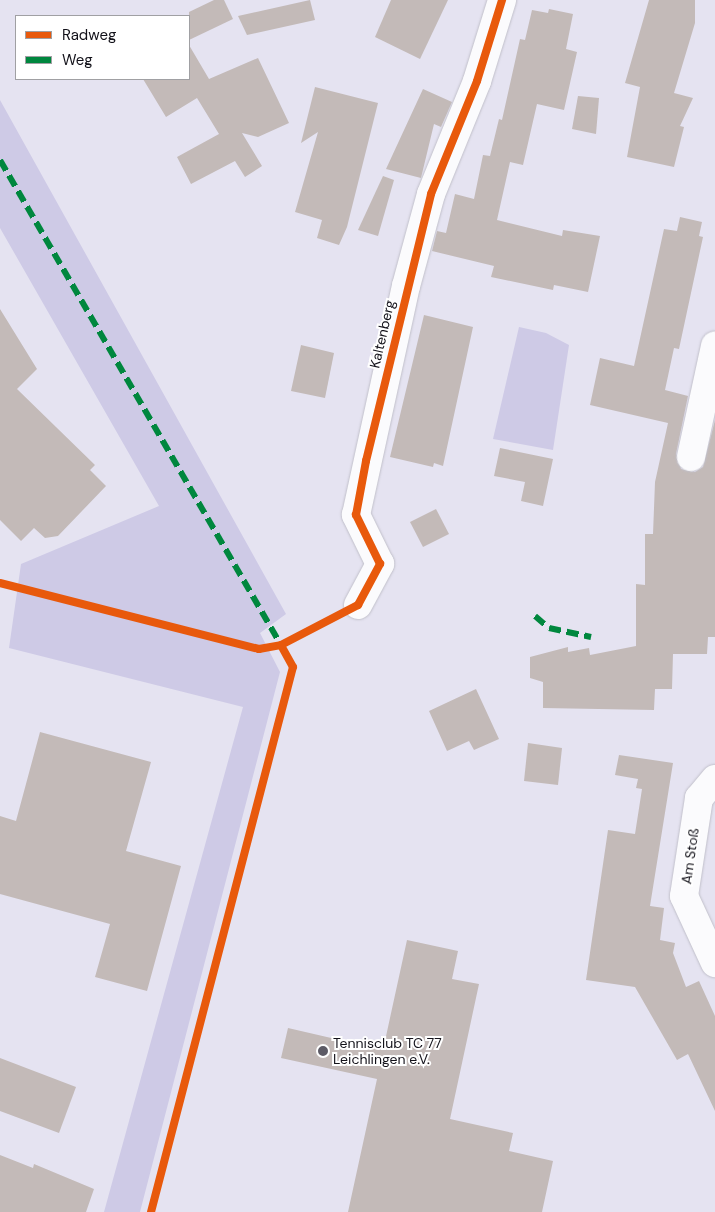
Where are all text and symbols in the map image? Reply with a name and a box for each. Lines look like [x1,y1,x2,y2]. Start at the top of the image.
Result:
legend [15,15,190,80]
text: Radweg [62,25,116,45]
text: Weg [62,50,93,70]
street label: Kaltenberg [366,298,398,370]
street label: Am Stoß [678,827,702,885]
place label: Tennisclub TC 77 Leichlingen e.V. [333,1035,442,1068]
marker: Tennisclub TC 77 Leichlingen e.V. [317,1045,329,1057]

